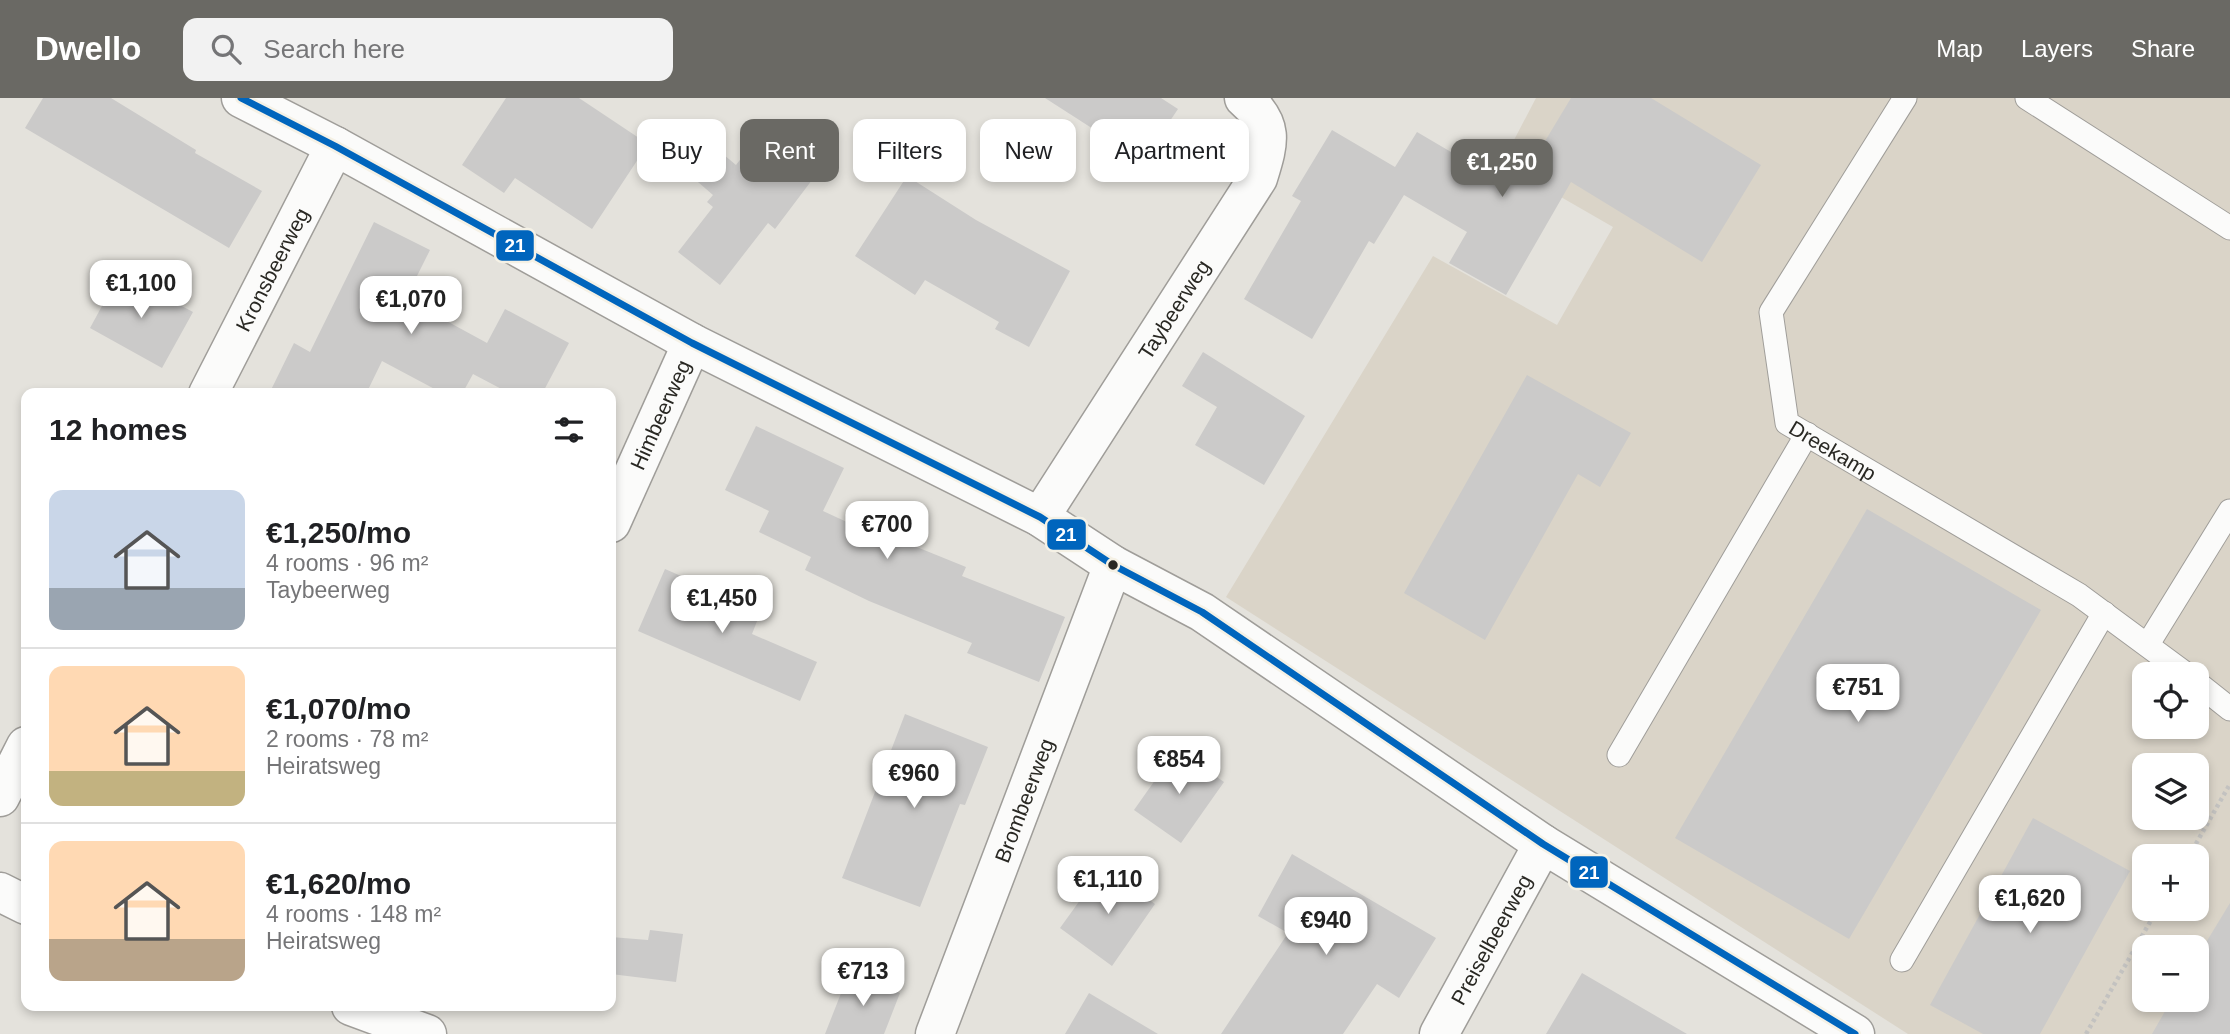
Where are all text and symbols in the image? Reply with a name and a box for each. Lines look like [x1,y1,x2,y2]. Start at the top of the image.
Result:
search box [183,18,673,81]
text: Dwello [35,30,141,67]
icon: search [207,30,245,68]
text: Search here [263,34,405,64]
text: Map [1936,35,1983,62]
text: Layers [2021,35,2093,62]
text: Share [2131,35,2195,62]
chip: Buy [637,119,726,182]
chip: Rent [740,119,839,182]
chip: Filters [853,119,966,182]
chip: New [980,119,1076,182]
chip: Apartment [1090,119,1249,182]
pin: €1,250 [1445,140,1559,199]
text: €1,250 [1467,149,1537,175]
street label: Kronsbeerweg [231,204,313,335]
line badge: 21 [495,229,535,262]
text: 21 [504,235,526,256]
street label: Taybeerweg [1133,255,1214,363]
pin: €1,100 [84,260,198,320]
text: €1,100 [106,270,176,296]
pin: €1,070 [354,276,468,336]
text: €1,070 [376,286,446,312]
street label: Himbeerweg [625,356,695,473]
icon: filters [550,411,588,449]
text: 12 homes [49,413,187,446]
street label: Dreekamp [1785,416,1881,485]
pin: €700 [846,502,928,561]
text: €700 [861,511,913,537]
text: €1,250/mo [266,516,411,549]
icon: home [105,518,189,602]
line badge: 21 [1046,518,1087,551]
text: 21 [1055,524,1077,545]
text: 4 rooms · 96 m² [266,550,428,576]
unlabelled marker [1106,558,1120,572]
pin: €1,450 [665,575,779,635]
text: Taybeerweg [266,577,390,603]
text: €1,450 [687,585,757,611]
map controls [2132,662,2209,1012]
button: locate [2132,662,2209,739]
pin: €751 [1817,664,1899,724]
text: €751 [1832,674,1884,700]
text: €1,070/mo [266,692,411,725]
icon: home [105,694,189,778]
text: 2 rooms · 78 m² [266,726,428,752]
street label: Brombeerweg [990,735,1058,865]
pin: €854 [1138,736,1220,796]
text: €854 [1153,746,1205,772]
pin: €960 [873,750,955,810]
text: Heiratsweg [266,753,381,779]
button: layers [2132,753,2209,830]
text: €960 [888,760,940,786]
button: + [2132,844,2209,921]
line badge: 21 [1569,855,1609,889]
pin: €1,110 [1051,856,1165,916]
text: 21 [1578,862,1600,883]
text: €1,110 [1073,866,1143,892]
text: €1,620/mo [266,867,411,900]
icon: home [105,869,189,953]
street label: Preiselbeerweg [1446,870,1536,1008]
pin: €1,620 [1973,876,2087,935]
text: €1,620 [1995,885,2065,911]
pin: €940 [1285,898,1367,957]
text: 4 rooms · 148 m² [266,901,441,927]
text: €940 [1300,907,1352,933]
text: Heiratsweg [266,928,381,954]
button: − [2132,935,2209,1012]
pin: €713 [822,948,904,1008]
text: €713 [837,958,889,984]

